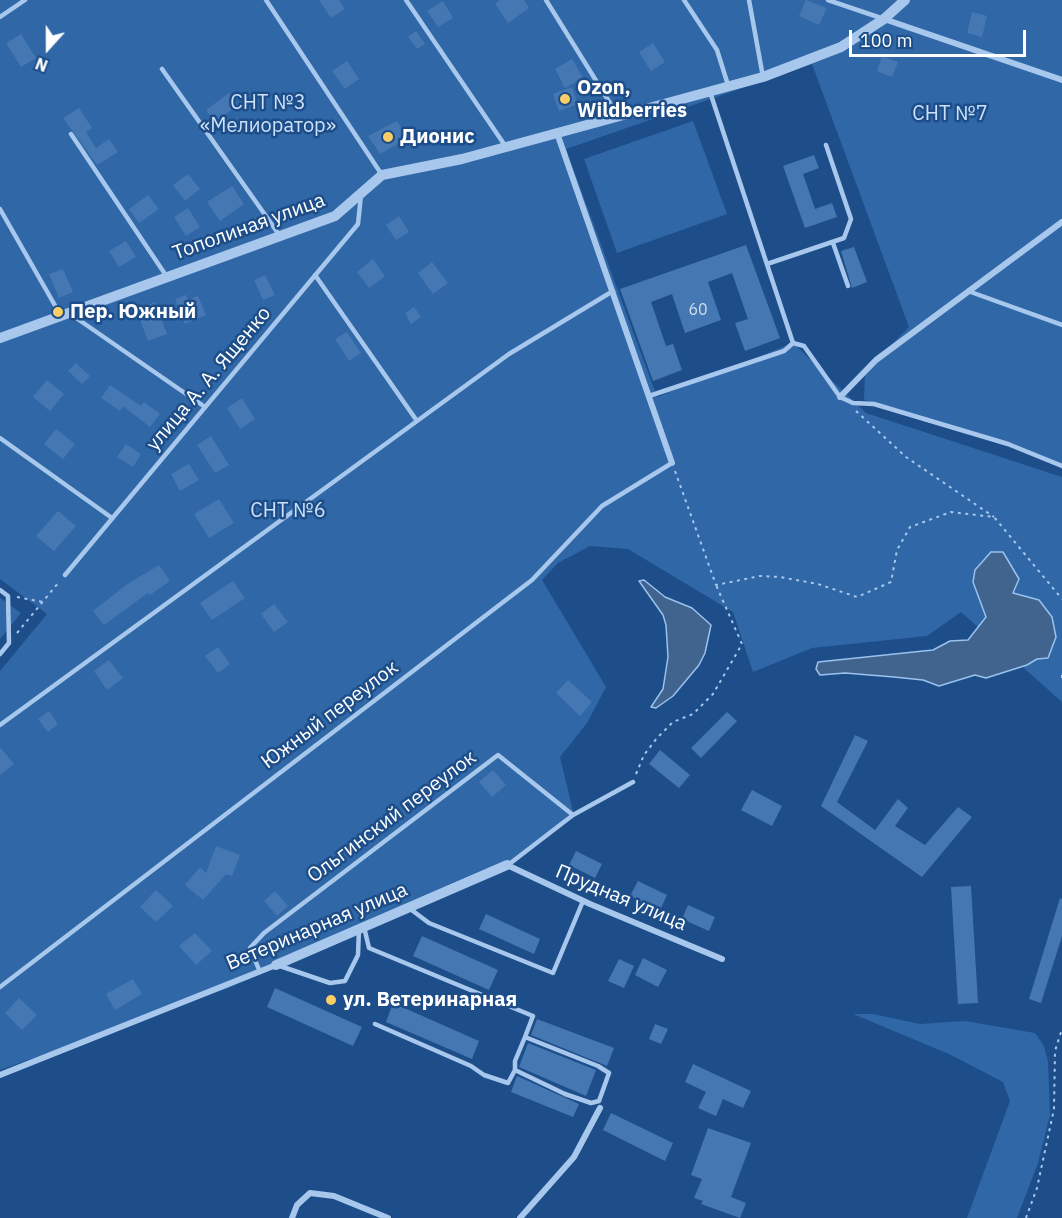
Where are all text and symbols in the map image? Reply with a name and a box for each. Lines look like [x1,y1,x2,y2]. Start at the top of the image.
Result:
north arrow [18,18,78,78]
scale bar [852,18,1029,56]
text: 100 m [860,29,912,52]
text: N [33,53,51,76]
place label: Ozon, Wildberries [577,76,687,123]
park label: СНТ №3 «Мелиоратор» [200,91,336,138]
marker: Ozon, Wildberries [558,92,572,106]
park label: СНТ №7 [912,102,988,126]
place label: Дионис [400,125,475,149]
marker: Дионис [381,130,395,144]
street label: Тополиная улица [170,188,328,266]
place label: Пер. Южный [70,300,196,324]
house number: 60 [688,300,708,320]
street label: улица А. А. Ященко [142,302,276,456]
marker: Пер. Южный [51,305,65,319]
park label: СНТ №6 [250,499,326,523]
street label: Южный переулок [257,656,403,774]
street label: Ольгинский переулок [303,746,481,888]
street label: Прудная улица [552,860,690,936]
street label: Ветеринарная улица [223,878,411,976]
place label: ул. Ветеринарная [343,988,517,1012]
marker: ул. Ветеринарная [324,993,338,1007]

